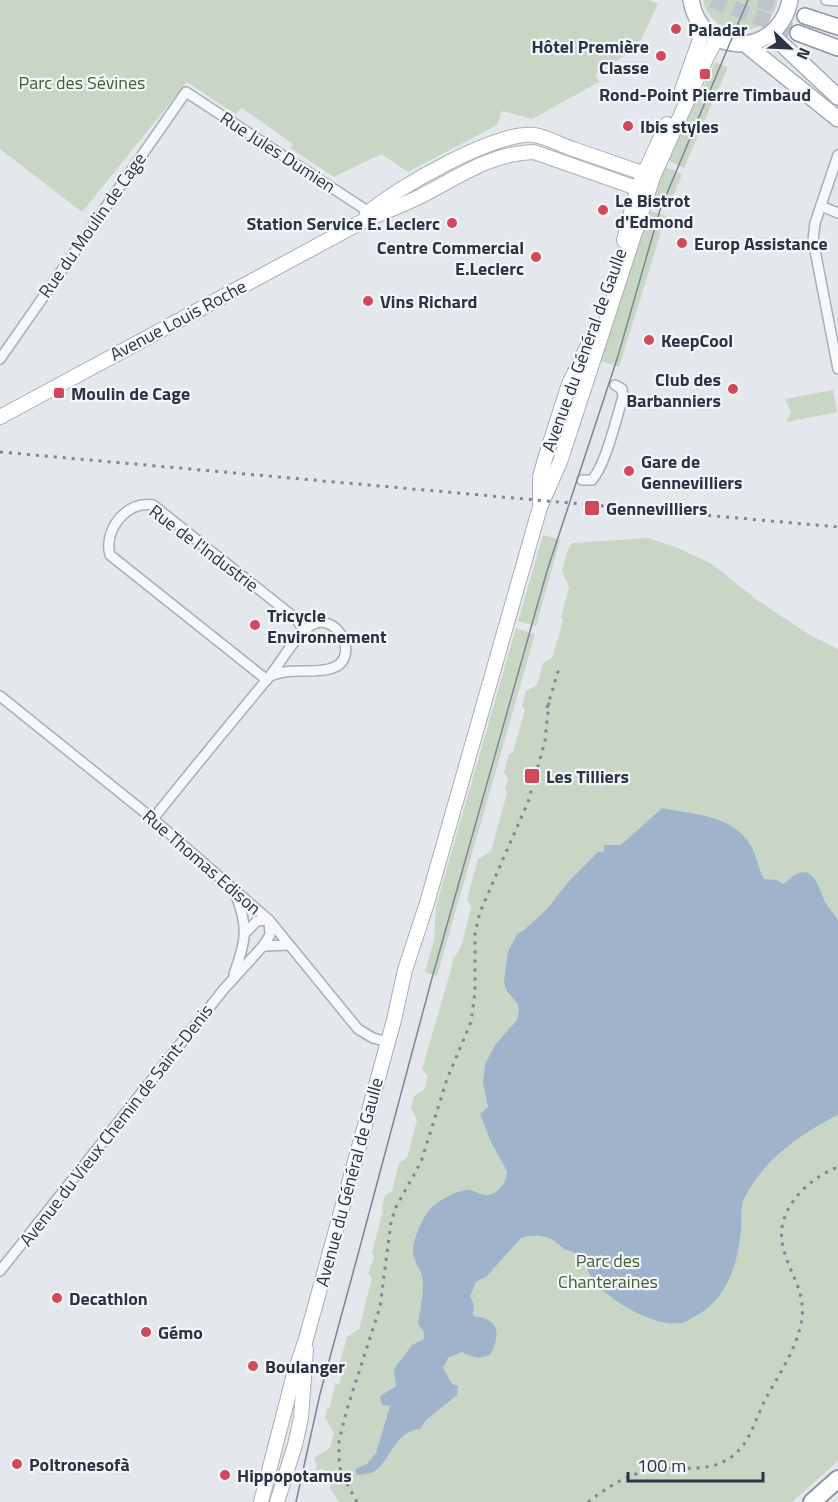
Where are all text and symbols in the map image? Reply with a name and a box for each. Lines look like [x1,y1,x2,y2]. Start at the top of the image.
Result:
place label: Paladar [688,16,748,43]
north arrow [760,18,820,78]
marker: Paladar [669,22,683,36]
place label: Hôtel Première Classe [532,33,649,81]
text: N [791,44,817,64]
marker: Hôtel Première Classe [654,49,668,63]
marker: Rond-Point Pierre Timbaud [698,67,712,81]
park label: Parc des Sévines [19,69,145,96]
place label: Rond-Point Pierre Timbaud [599,81,811,108]
street label: Rue Jules Dumien [215,104,341,200]
place label: Ibis styles [640,113,719,140]
marker: Ibis styles [621,119,635,133]
street label: Rue du Moulin de Cage [32,147,152,303]
place label: Le Bistrot d'Edmond [615,187,693,235]
marker: Le Bistrot d'Edmond [596,203,610,217]
place label: Station Service E. Leclerc [246,210,440,237]
marker: Station Service E. Leclerc [445,216,459,230]
place label: Europ Assistance [694,230,828,257]
place label: Centre Commercial E.Leclerc [377,234,524,282]
marker: Europ Assistance [675,236,689,250]
street label: Avenue du Général de Gaulle [535,244,633,456]
marker: Centre Commercial E.Leclerc [529,250,543,264]
street label: Avenue Louis Roche [105,273,251,367]
place label: Vins Richard [380,288,477,315]
marker: Vins Richard [361,294,375,308]
place label: KeepCool [661,327,733,354]
marker: KeepCool [642,333,656,347]
place label: Club des Barbanniers [626,366,721,414]
place label: Moulin de Cage [71,380,190,407]
marker: Club des Barbanniers [726,382,740,396]
marker: Moulin de Cage [52,386,66,400]
place label: Gare de Gennevilliers [641,448,743,496]
marker: Gare de Gennevilliers [622,464,636,478]
place label: Gennevilliers [606,495,708,522]
street label: Rue de l'Industrie [143,498,265,598]
marker: Gennevilliers [583,499,601,517]
place label: Tricycle Environnement [267,602,387,650]
marker: Tricycle Environnement [248,618,262,632]
place label: Les Tilliers [546,763,629,790]
marker: Les Tilliers [523,767,541,785]
street label: Rue Thomas Edison [137,803,267,921]
street label: Avenue du Vieux Chemin de Saint-Denis [13,998,219,1252]
street label: Avenue du Général de Gaulle [308,1075,390,1289]
park label: Parc des Chanteraines [558,1247,658,1295]
place label: Decathlon [69,1285,148,1312]
marker: Decathlon [50,1291,64,1305]
place label: Gémo [158,1319,203,1346]
marker: Gémo [139,1325,153,1339]
place label: Boulanger [265,1353,345,1380]
marker: Boulanger [246,1359,260,1373]
scale bar [628,1445,763,1483]
place label: Poltronesofà [29,1451,130,1478]
text: 100 m [637,1452,686,1479]
marker: Poltronesofà [10,1457,24,1471]
place label: Hippopotamus [237,1462,352,1489]
marker: Hippopotamus [218,1468,232,1482]

